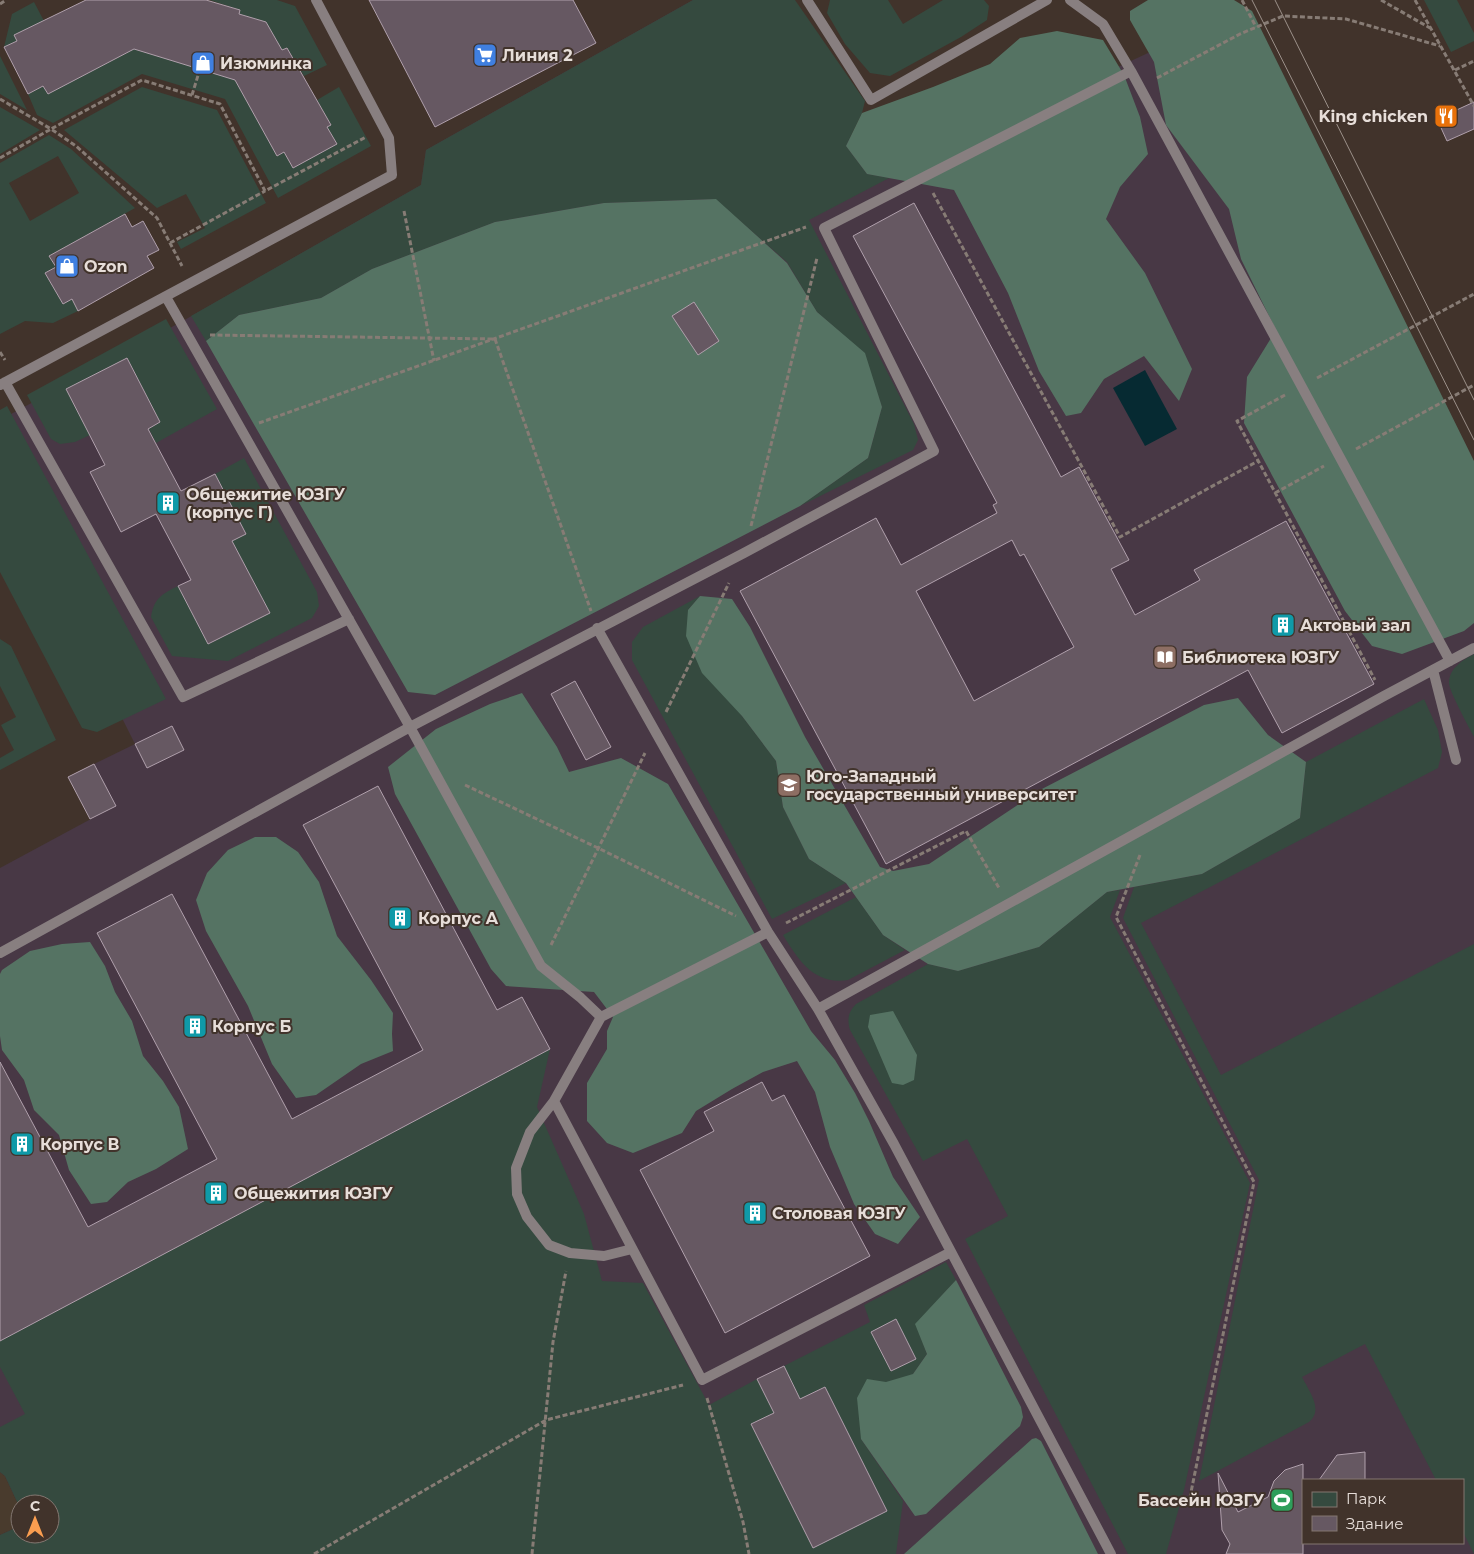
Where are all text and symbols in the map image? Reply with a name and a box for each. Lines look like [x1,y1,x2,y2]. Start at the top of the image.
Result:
supermarket icon: Линия 2 [472,42,498,68]
place label: Линия 2 [502,46,573,65]
shop icon: Изюминка [190,50,216,76]
place label: Изюминка [220,54,312,73]
restaurant icon: King chicken [1433,103,1459,129]
place label: King chicken [1319,107,1428,126]
shop icon: Ozon [54,253,80,279]
place label: Ozon [84,257,128,276]
place label: Общежитие ЮЗГУ (корпус Г) [186,485,345,522]
building icon: Общежитие ЮЗГУ (корпус Г) [155,490,181,516]
building icon: Актовый зал [1270,612,1296,638]
place label: Актовый зал [1300,616,1411,635]
library icon: Библиотека ЮЗГУ [1152,644,1178,670]
place label: Библиотека ЮЗГУ [1182,648,1340,667]
place label: Юго-Западный государственный университет [806,767,1077,804]
school or university icon: Юго-Западный государственный университет [776,772,802,798]
building icon: Корпус А [387,905,413,931]
place label: Корпус А [418,909,498,928]
building icon: Корпус Б [182,1013,208,1039]
place label: Корпус Б [212,1017,291,1036]
building icon: Корпус В [9,1131,35,1157]
place label: Корпус В [40,1135,119,1154]
building icon: Общежития ЮЗГУ [203,1180,229,1206]
place label: Общежития ЮЗГУ [234,1184,393,1203]
building icon: Столовая ЮЗГУ [742,1200,768,1226]
place label: Столовая ЮЗГУ [772,1204,906,1223]
legend [1302,1479,1464,1544]
sports icon: Бассейн ЮЗГУ [1269,1487,1295,1513]
text: Парк [1346,1489,1386,1508]
place label: Бассейн ЮЗГУ [1138,1491,1264,1510]
north arrow [10,1494,60,1544]
text: С [30,1497,40,1515]
text: Здание [1346,1514,1404,1533]

